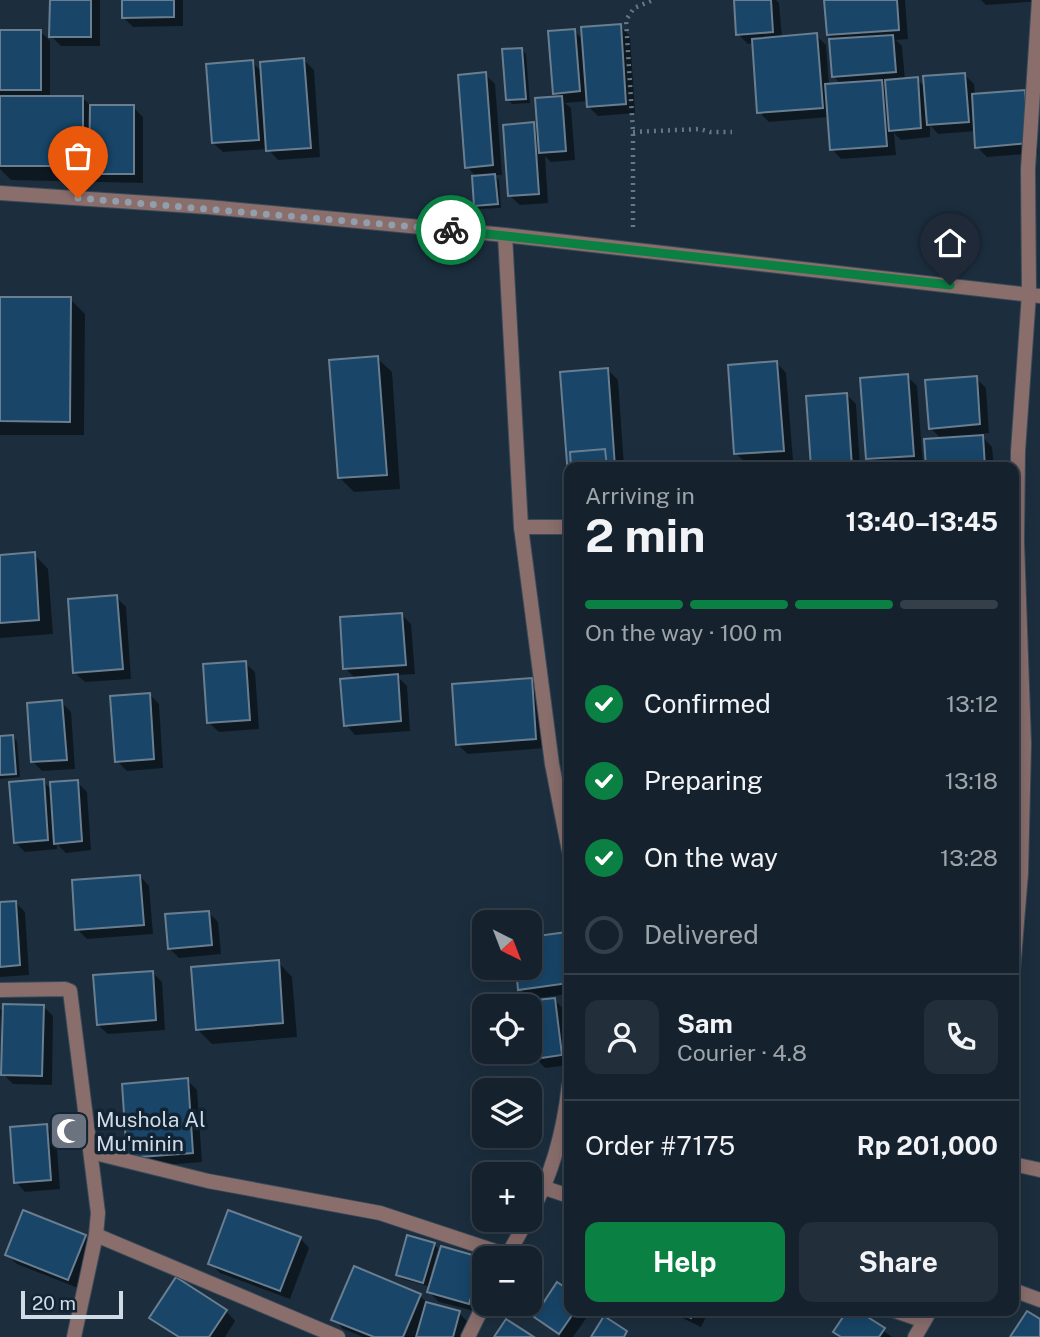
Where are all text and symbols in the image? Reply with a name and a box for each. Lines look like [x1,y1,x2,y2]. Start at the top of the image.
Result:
pin [48,126,108,198]
icon: bag [59,137,97,175]
courier [416,195,486,265]
icon: bike [432,211,470,249]
pin [920,213,980,285]
icon: home [931,224,969,262]
text: Arriving in [585,482,695,509]
text: 13:40–13:45 [846,506,998,537]
text: 2 min [585,508,705,562]
text: On the way · 100 m [585,619,782,646]
icon: check [585,685,623,723]
text: Confirmed [644,688,771,719]
text: 13:12 [946,690,998,717]
icon: check [585,762,623,800]
text: Preparing [644,765,763,796]
text: 13:18 [945,767,998,794]
icon: check [585,839,623,877]
text: On the way [644,842,778,873]
text: 13:28 [940,844,998,871]
north arrow [472,910,542,980]
map controls [472,910,542,1316]
text: Delivered [644,919,759,950]
button: locate [472,994,542,1064]
button: person [585,1000,659,1074]
button: phone [924,1000,998,1074]
text: Sam [677,1008,733,1039]
text: Courier · 4.8 [677,1039,807,1066]
button: layers [472,1078,542,1148]
place label: Mushola Al Mu'minin [96,1107,206,1156]
mosque icon: Mushola Al Mu'minin [48,1110,90,1152]
text: Order #7175 [585,1130,735,1161]
text: Rp 201,000 [857,1130,998,1161]
button: + [472,1162,542,1232]
button: Help [585,1222,785,1302]
button: Share [799,1222,998,1302]
button: − [472,1246,542,1316]
scale bar [21,1288,122,1320]
text: 20 m [32,1292,76,1314]

